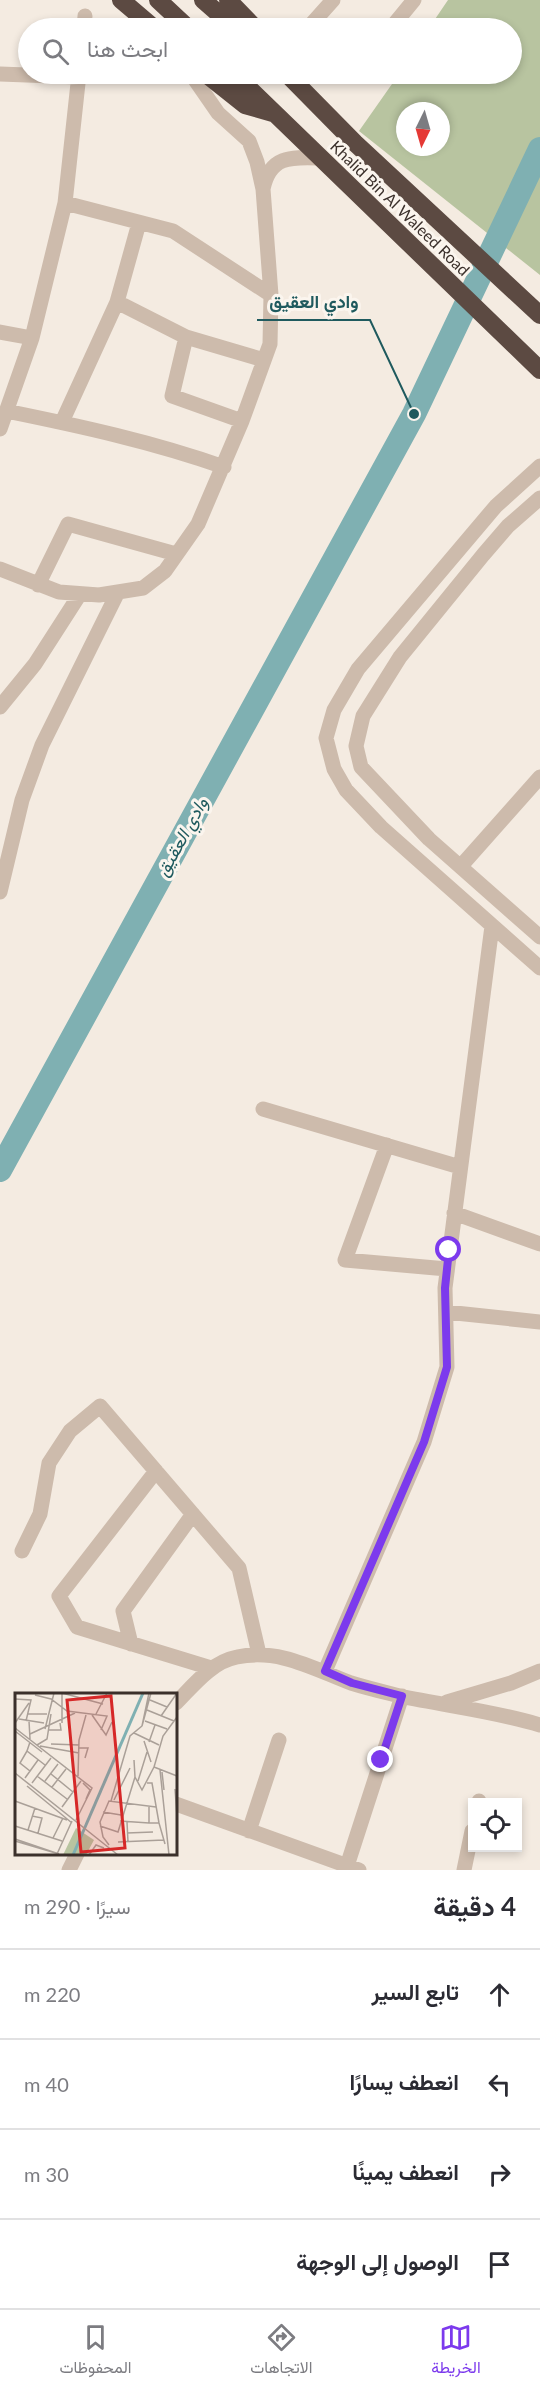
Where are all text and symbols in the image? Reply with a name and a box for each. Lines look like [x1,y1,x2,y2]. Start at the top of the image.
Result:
search box [18,18,522,84]
icon: search [39,35,72,68]
text: ابحث هنا [87,35,168,62]
north arrow [396,102,450,156]
street label: Khalid Bin Al Waleed Road [327,136,474,279]
callout: وادي العقيق [257,284,370,320]
text: وادي العقيق [269,290,359,317]
water label: وادي العقيق [150,793,216,882]
route start [435,1236,461,1262]
inset map [15,1693,177,1855]
route end [367,1746,393,1772]
map controls [468,1798,522,1852]
button: locate [468,1798,522,1852]
text: 4 دقيقة [433,1890,516,1922]
text: سيرًا · 290 m [24,1894,131,1918]
text: تابع السير [372,1978,459,2005]
icon: ahead [483,1978,516,2011]
text: 220 m [24,1982,80,2006]
text: انعطف يسارًا [350,2068,459,2095]
icon: left [483,2068,516,2101]
text: 40 m [24,2072,69,2096]
text: انعطف يمينًا [352,2158,459,2185]
icon: right [483,2158,516,2191]
text: 30 m [24,2162,69,2186]
text: الوصول إلى الوجهة [296,2248,459,2275]
icon: arrive [483,2248,516,2281]
tab: المحفوظات [59,2321,132,2382]
tab: الاتجاهات [250,2321,312,2382]
tab: الخريطة [431,2321,481,2382]

